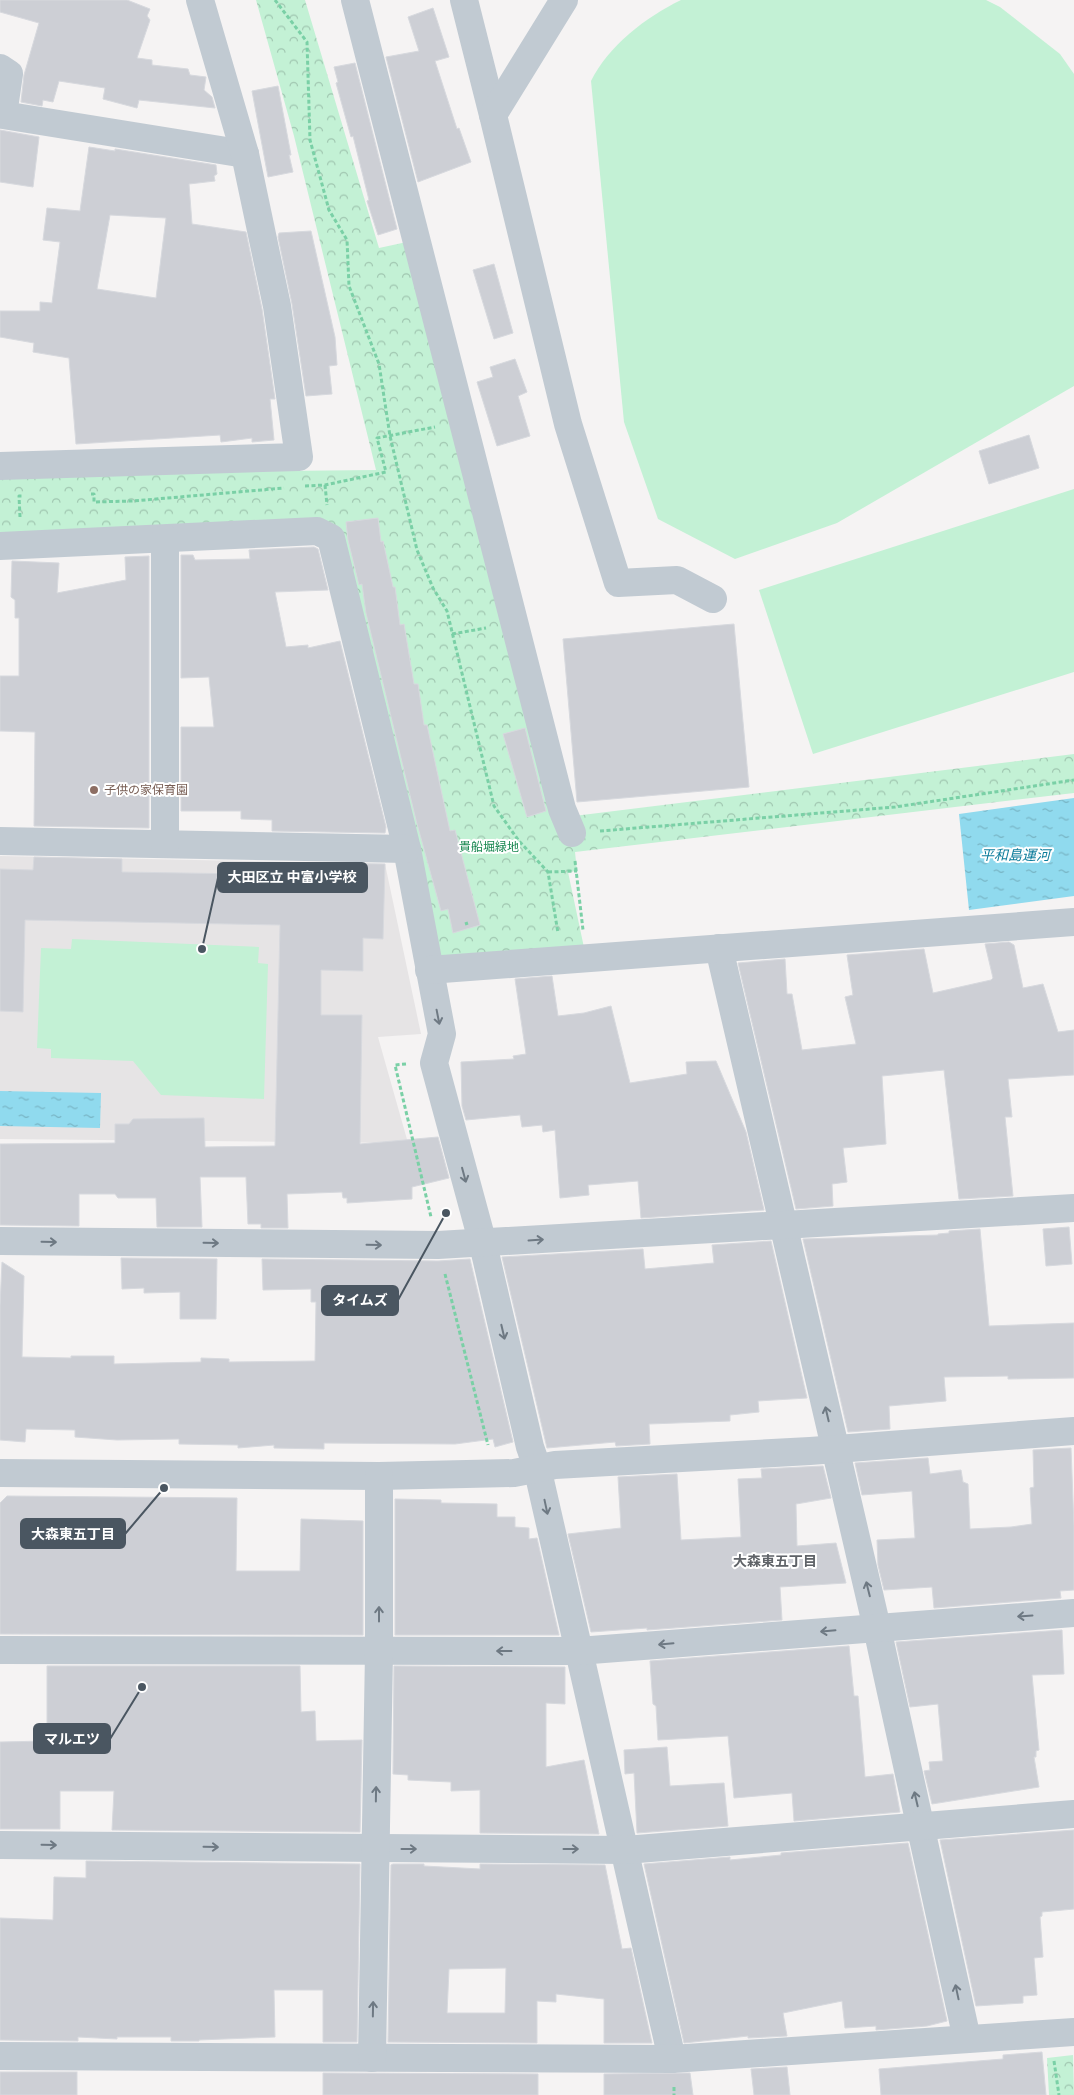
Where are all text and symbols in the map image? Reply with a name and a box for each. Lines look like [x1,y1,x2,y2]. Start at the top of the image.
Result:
place label: 子供の家保育園 [104,783,188,798]
marker: 子供の家保育園 [88,784,100,796]
park label: 貴船堀緑地 [459,840,519,855]
water label: 平和島運河 [980,847,1053,864]
callout: 大田区立 中富小学校 [218,863,367,892]
text: 大田区立 中富小学校 [227,869,357,886]
one-way arrow [434,1009,444,1025]
one-way arrow [460,1166,469,1182]
one-way arrow [528,1236,544,1245]
one-way arrow [40,1237,56,1247]
one-way arrow [202,1238,219,1248]
one-way arrow [365,1240,381,1250]
callout: タイムズ [322,1286,398,1315]
text: タイムズ [332,1292,388,1309]
one-way arrow [499,1324,508,1340]
one-way arrow [821,1406,831,1422]
one-way arrow [542,1498,551,1514]
callout: 大森東五丁目 [21,1519,125,1548]
text: 大森東五丁目 [31,1526,115,1543]
district label: 大森東五丁目 [733,1553,817,1570]
one-way arrow [863,1581,872,1597]
one-way arrow [374,1606,384,1622]
one-way arrow [1018,1612,1034,1621]
one-way arrow [821,1627,837,1636]
one-way arrow [659,1640,675,1649]
one-way arrow [496,1646,512,1656]
callout: マルエツ [34,1724,110,1753]
text: マルエツ [44,1731,100,1748]
one-way arrow [372,1786,381,1802]
one-way arrow [911,1791,920,1807]
one-way arrow [40,1840,56,1850]
one-way arrow [202,1842,219,1852]
one-way arrow [400,1844,416,1854]
one-way arrow [562,1844,579,1854]
one-way arrow [952,1984,961,2000]
one-way arrow [368,2001,378,2018]

